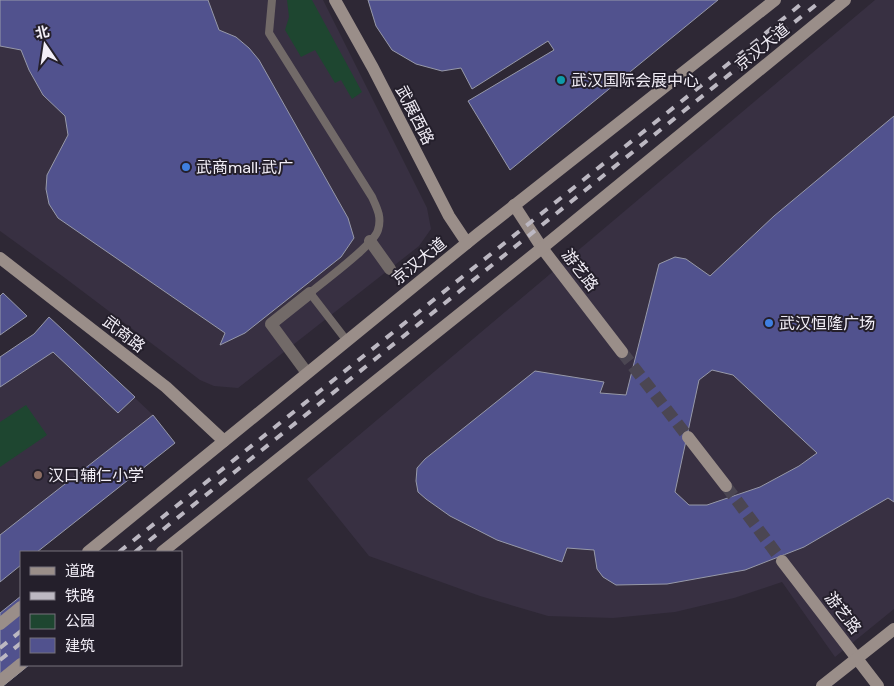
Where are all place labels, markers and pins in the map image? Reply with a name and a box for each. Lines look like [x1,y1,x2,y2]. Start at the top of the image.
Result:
place label: 武汉国际会展中心 [571,70,699,91]
marker: 武汉国际会展中心 [555,74,567,86]
place label: 武商mall·武广 [196,157,293,178]
marker: 武商mall·武广 [180,161,192,173]
place label: 武汉恒隆广场 [779,313,875,334]
marker: 武汉恒隆广场 [763,317,775,329]
place label: 汉口辅仁小学 [48,465,144,486]
marker: 汉口辅仁小学 [32,469,44,481]

